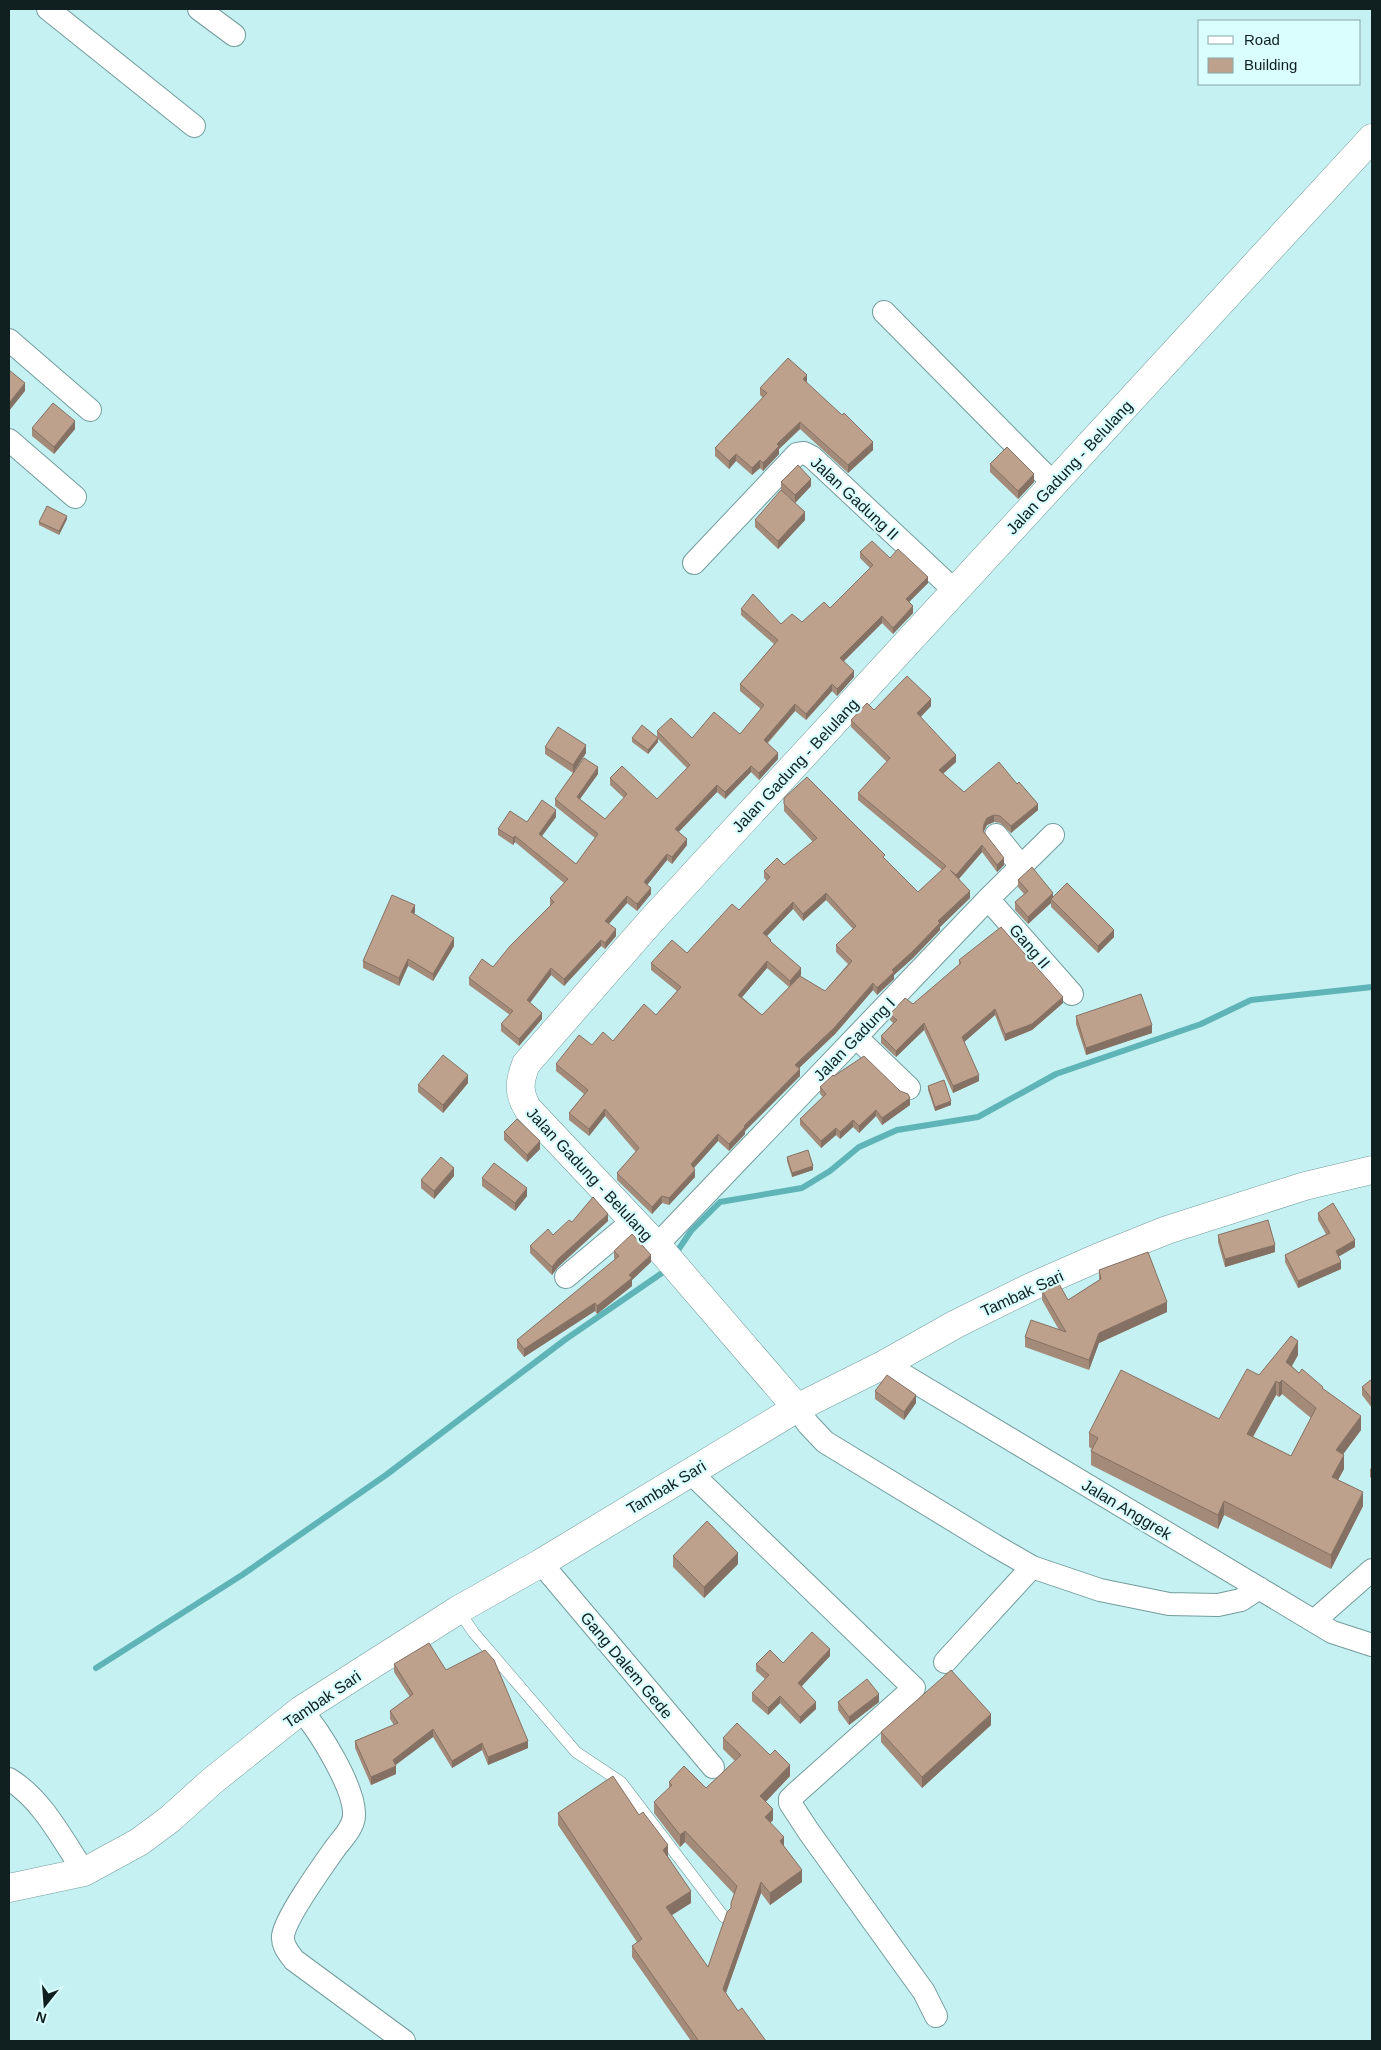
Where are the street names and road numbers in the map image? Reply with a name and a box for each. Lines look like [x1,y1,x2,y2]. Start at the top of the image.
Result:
street label: Jalan Gadung - Belulang [1003,397,1136,538]
street label: Jalan Gadung II [808,454,902,543]
street label: Jalan Gadung - Belulang [729,695,862,836]
street label: Gang II [1006,921,1053,972]
street label: Jalan Gadung I [811,994,898,1084]
street label: Jalan Gadung - Belulang [523,1104,656,1245]
street label: Tambak Sari [978,1267,1066,1320]
street label: Tambak Sari [624,1457,709,1518]
street label: Jalan Anggrek [1079,1476,1175,1543]
street label: Gang Dalem Gede [577,1609,676,1722]
street label: Tambak Sari [281,1668,364,1731]

